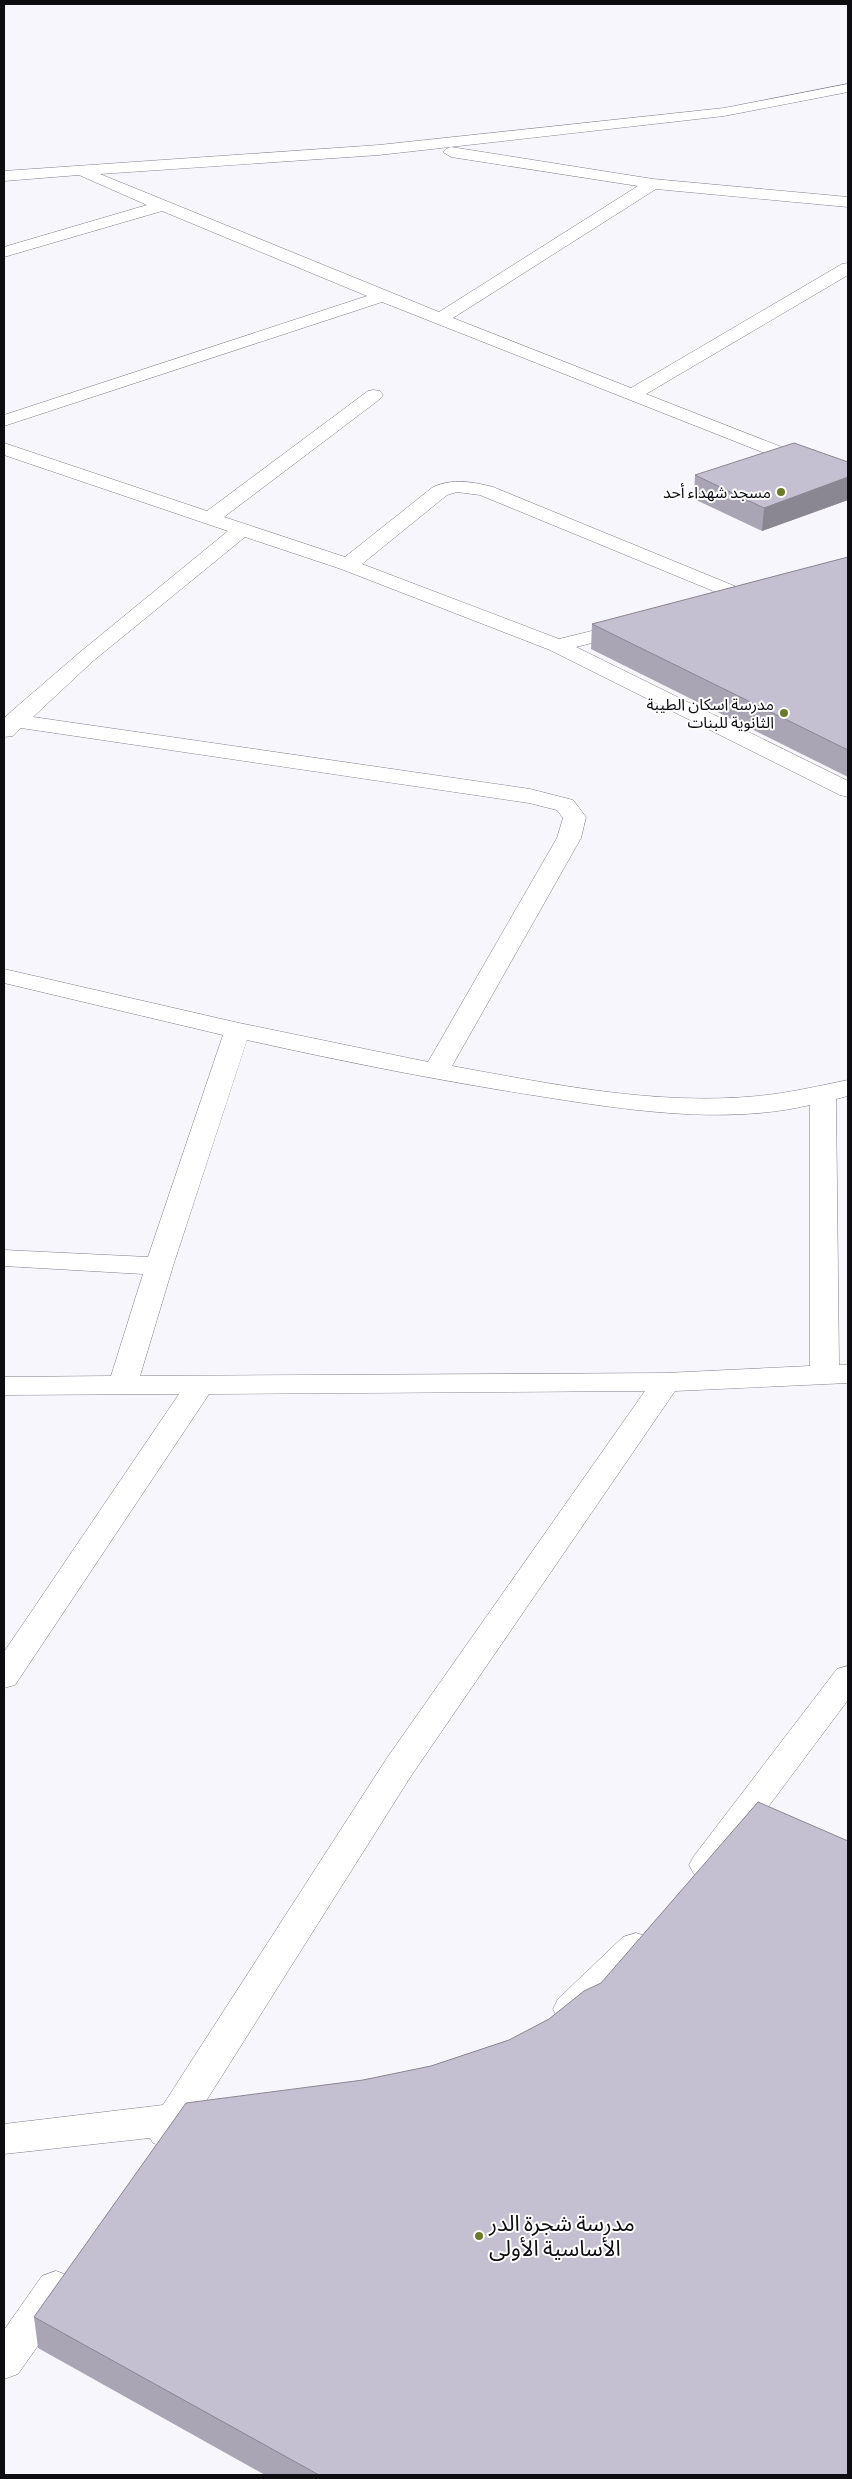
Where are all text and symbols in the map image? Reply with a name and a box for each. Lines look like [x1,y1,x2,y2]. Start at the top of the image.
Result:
place label: مسجد شهداء أحد [663,482,771,502]
marker: مسجد شهداء أحد [775,486,787,498]
place label: مدرسة اسكان الطيبة الثانوية للبنات [647,694,774,732]
marker: مدرسة اسكان الطيبة الثانوية للبنات [778,707,790,719]
place label: مدرسة شجرة الدر الأساسية الأولى [488,2209,635,2261]
marker: مدرسة شجرة الدر الأساسية الأولى [473,2230,485,2242]

